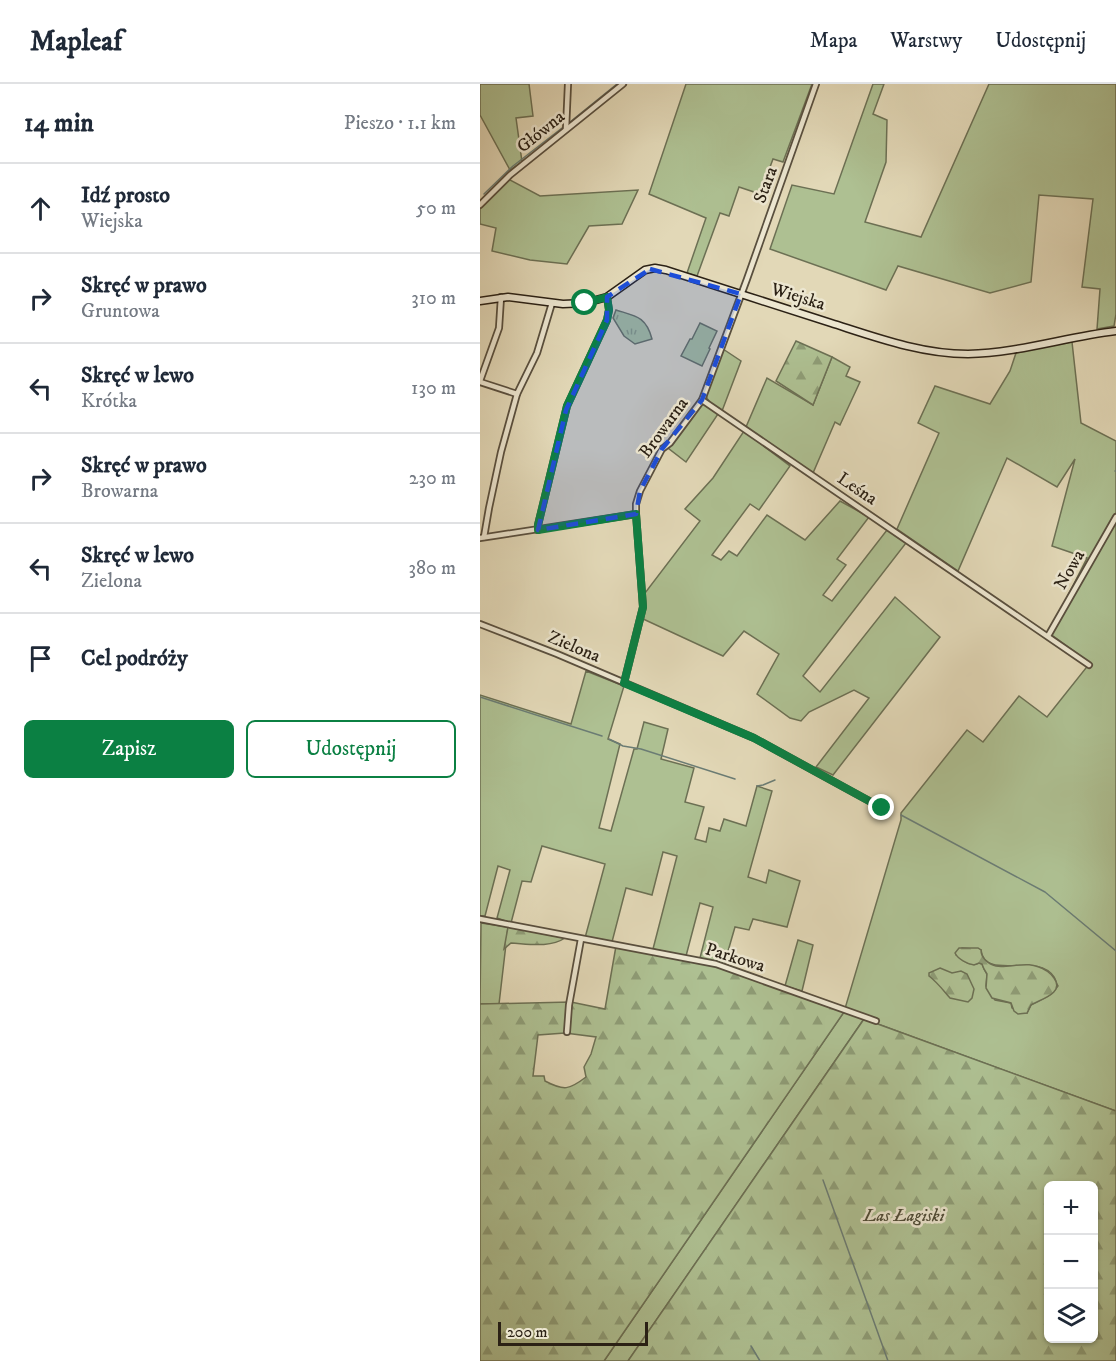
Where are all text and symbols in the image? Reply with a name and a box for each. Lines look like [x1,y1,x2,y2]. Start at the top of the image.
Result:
text: Mapleaf [30,24,122,59]
text: Mapa [810,28,857,54]
text: Warstwy [890,28,962,54]
text: Udostępnij [995,28,1086,54]
street label: Główna [513,106,570,158]
text: 14 min [24,107,94,140]
text: Pieszo · 1.1 km [344,111,456,136]
street label: Stara [749,163,783,206]
text: Idź prosto [81,182,170,209]
icon: ahead [24,192,57,225]
text: 50 m [416,196,456,221]
text: Wiejska [81,209,143,234]
text: Skręć w prawo [81,272,207,299]
street label: Wiejska [767,278,828,316]
icon: right [24,282,57,315]
text: 310 m [411,286,456,311]
route start [571,289,597,315]
text: Gruntowa [81,299,160,324]
text: Skręć w lewo [81,362,194,389]
icon: left [24,372,57,405]
text: 130 m [411,376,456,401]
text: Krótka [81,389,137,414]
street label: Browarna [635,393,694,463]
text: Skręć w prawo [81,452,207,479]
icon: right [24,462,57,495]
text: 230 m [409,466,456,491]
street label: Leśna [833,468,881,510]
text: Browarna [81,479,158,504]
text: Skręć w lewo [81,542,194,569]
street label: Nowa [1050,546,1090,594]
icon: left [24,552,57,585]
text: 380 m [408,556,456,581]
text: Zielona [81,569,142,594]
street label: Zielona [544,626,604,668]
icon: arrive [24,642,57,675]
text: Cel podróży [81,645,188,672]
button: Zapisz [24,720,234,778]
button: Udostępnij [246,720,456,778]
route end [868,794,894,820]
street label: Parkowa [702,939,768,978]
map controls [1044,1181,1098,1343]
button: + [1044,1181,1098,1235]
park label: Las Łagiski [863,1205,946,1227]
button: − [1044,1235,1098,1289]
button: layers [1044,1289,1098,1343]
scale bar [498,1319,648,1346]
text: 200 m [507,1322,548,1342]

